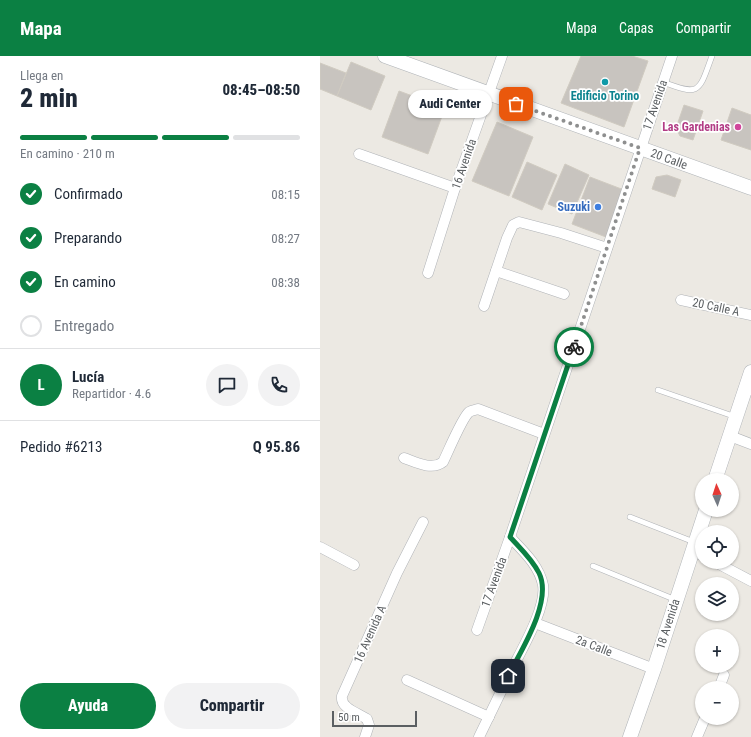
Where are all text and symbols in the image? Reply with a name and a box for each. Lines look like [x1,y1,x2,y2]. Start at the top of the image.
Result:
text: Mapa [20,17,62,40]
text: Mapa [566,20,597,36]
text: Capas [619,20,654,36]
text: Compartir [676,20,731,36]
text: Llega en [20,68,63,83]
marker: Edificio Torino [600,77,610,87]
street label: 17 Avenida [640,78,670,132]
text: 08:45–08:50 [222,81,300,99]
text: 2 min [20,83,78,113]
pin [499,87,533,121]
place label: Edificio Torino [571,89,639,103]
callout: Audi Center [408,90,492,118]
icon: bag [505,93,527,115]
text: Audi Center [419,96,481,111]
place label: Las Gardenias [662,120,731,134]
marker: Las Gardenias [733,122,743,132]
street label: 16 Avenida [449,137,479,191]
text: En camino · 210 m [20,146,115,161]
street label: 20 Calle [649,146,690,172]
icon: check [20,183,42,205]
text: Confirmado [54,185,123,203]
text: 08:15 [271,187,300,202]
place label: Suzuki [558,200,590,214]
marker: Suzuki [593,202,603,212]
icon: check [20,227,42,249]
text: Preparando [54,229,122,247]
text: 08:27 [271,231,300,246]
icon: check [20,271,42,293]
text: En camino [54,273,116,291]
text: 08:38 [271,275,300,290]
street label: 20 Calle A [691,295,741,319]
text: Entregado [54,317,114,335]
courier [554,327,594,367]
icon: bike [563,336,585,358]
button: chat [206,364,248,406]
button: phone [258,364,300,406]
text: Lucía [72,368,104,386]
text: L [37,376,45,394]
text: Repartidor · 4.6 [72,386,151,401]
text: Pedido #6213 [20,438,102,456]
text: Q 95.86 [253,438,300,456]
north arrow [695,473,739,517]
map controls [695,473,739,725]
button: locate [695,525,739,569]
street label: 17 Avenida [478,555,510,609]
button: layers [695,577,739,621]
street label: 18 Avenida [653,597,683,651]
street label: 16 Avenida A [351,603,389,665]
button: + [695,629,739,673]
street label: 2a Calle [574,633,615,659]
pin [491,659,525,693]
icon: home [497,665,519,687]
button: − [695,681,739,725]
button: Ayuda [20,683,156,729]
button: Compartir [164,683,300,729]
scale bar [332,709,417,728]
text: 50 m [338,711,360,724]

